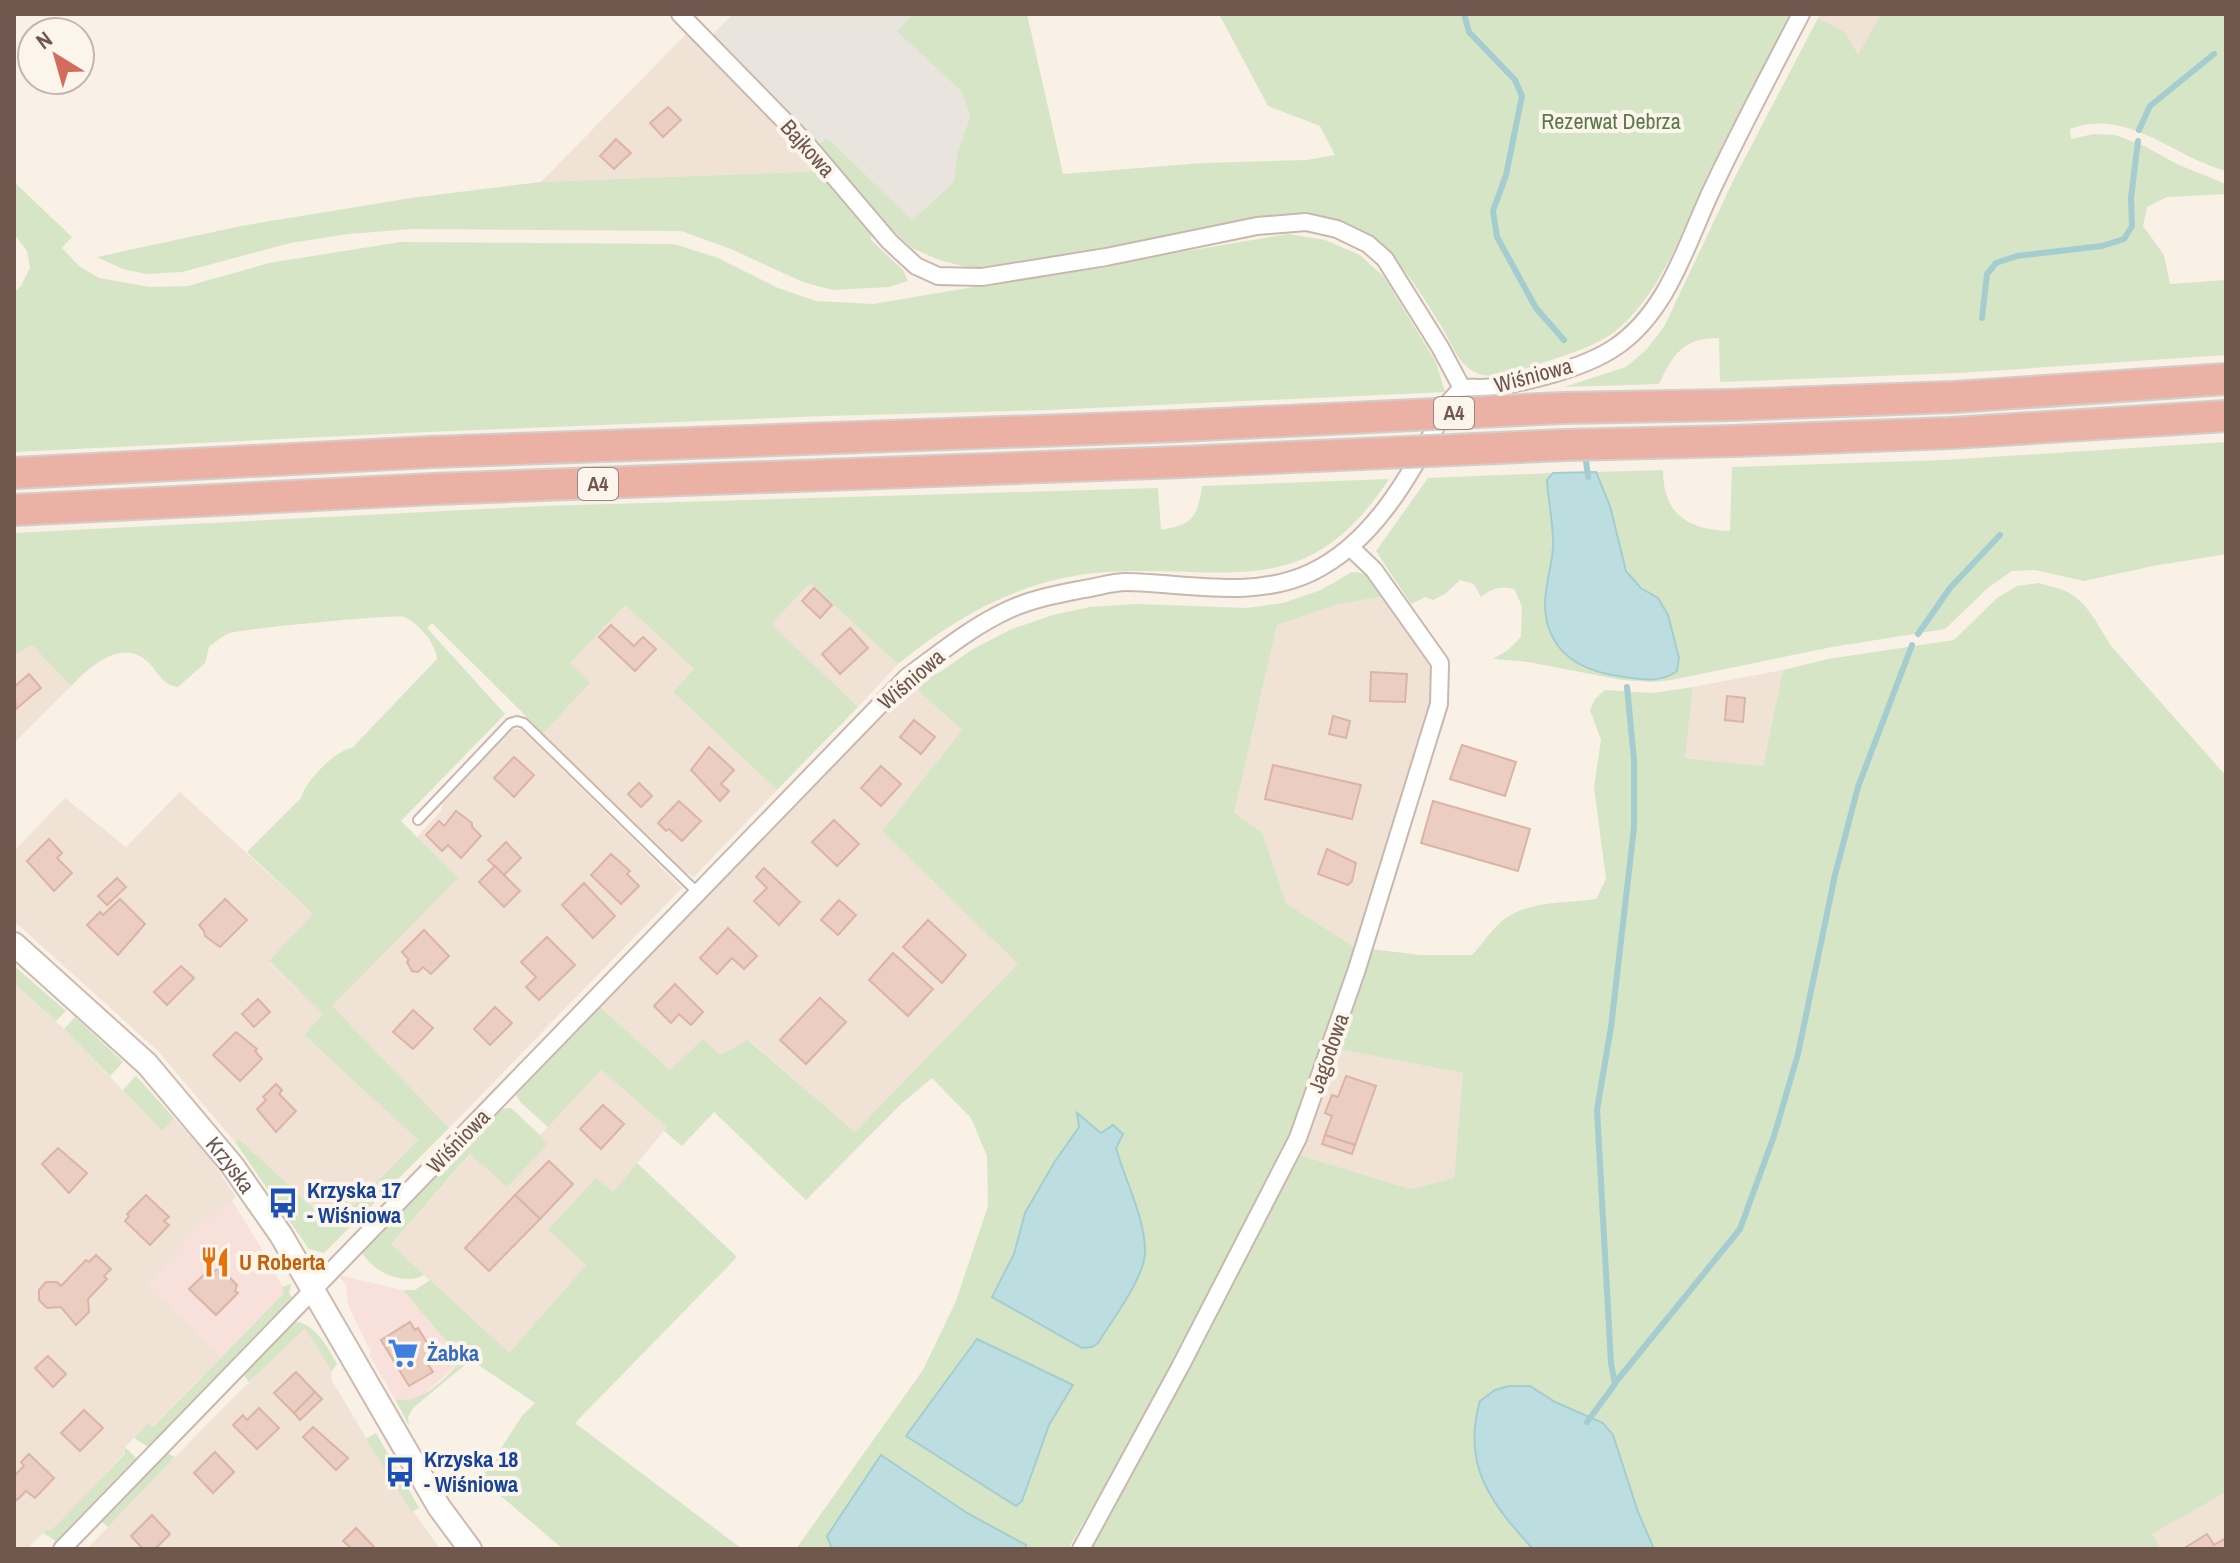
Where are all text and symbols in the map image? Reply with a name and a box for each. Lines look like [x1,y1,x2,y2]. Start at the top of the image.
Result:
north arrow [16,16,96,96]
text: N [30,24,58,56]
park label: Rezerwat Debrza [1541,106,1681,136]
street label: Bajkowa [774,113,842,183]
street label: Wiśniowa [1491,350,1575,400]
road number: A4 [1434,397,1474,429]
road number: A4 [578,468,618,500]
street label: Wiśniowa [871,642,951,716]
street label: Jagodowa [1300,1009,1356,1097]
street label: Wiśniowa [420,1102,496,1180]
street label: Krzyska [199,1130,262,1199]
place label: Krzyska 17 - Wiśniowa [307,1175,401,1230]
bus stop icon: Krzyska 17 - Wiśniowa [266,1186,300,1220]
restaurant icon: U Roberta [198,1245,232,1279]
place label: U Roberta [239,1247,325,1277]
supermarket icon: Żabka [386,1336,420,1370]
place label: Żabka [427,1338,479,1368]
place label: Krzyska 18 - Wiśniowa [424,1444,518,1499]
bus stop icon: Krzyska 18 - Wiśniowa [383,1455,417,1489]

